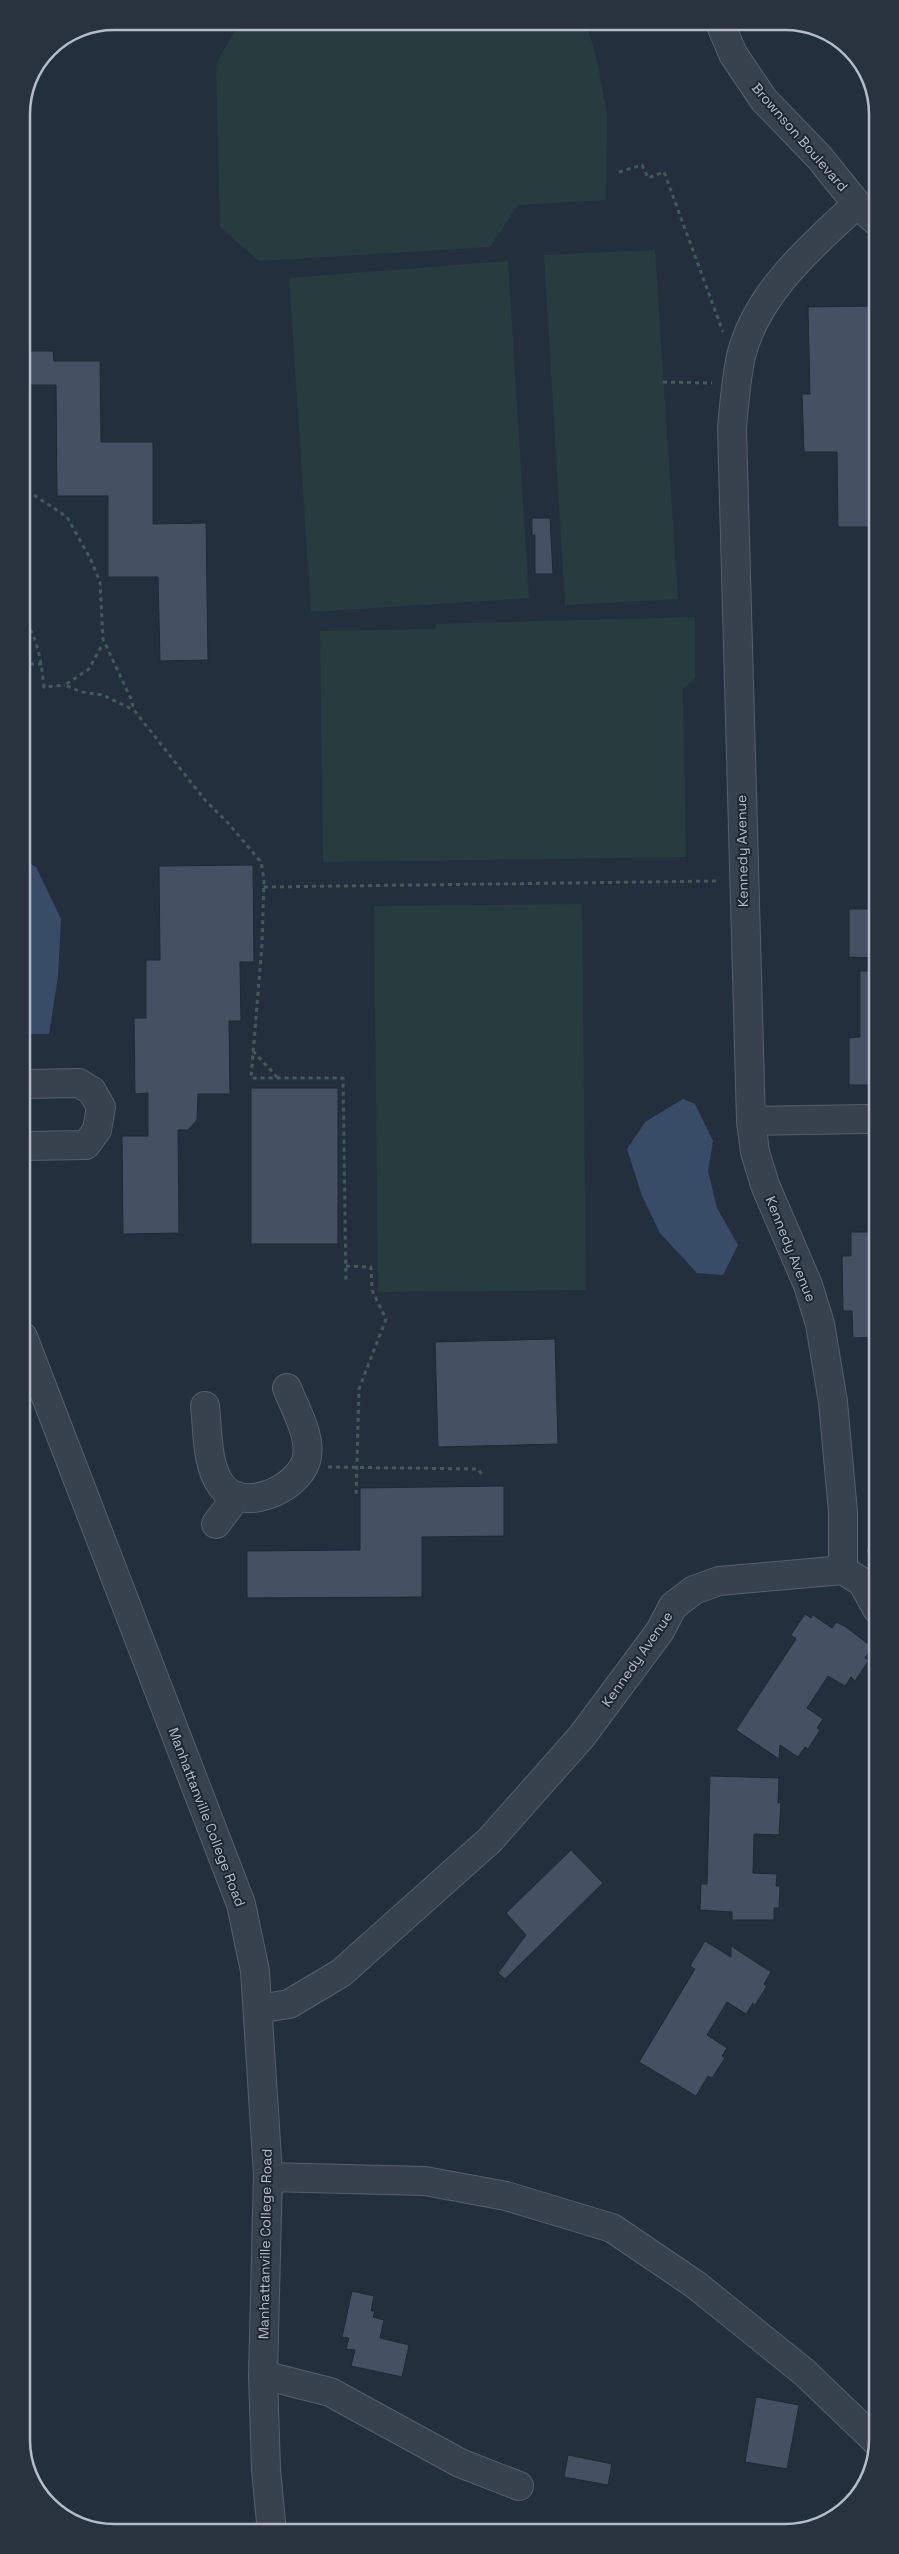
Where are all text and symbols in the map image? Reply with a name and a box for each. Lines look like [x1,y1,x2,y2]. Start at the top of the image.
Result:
street label: Brownson Boulevard [748,79,852,195]
street label: Kennedy Avenue [732,795,752,907]
street label: Kennedy Avenue [762,1194,820,1304]
street label: Kennedy Avenue [597,1608,677,1710]
street label: Manhattanville College Road [164,1725,250,1909]
street label: Manhattanville College Road [254,2149,276,2339]

